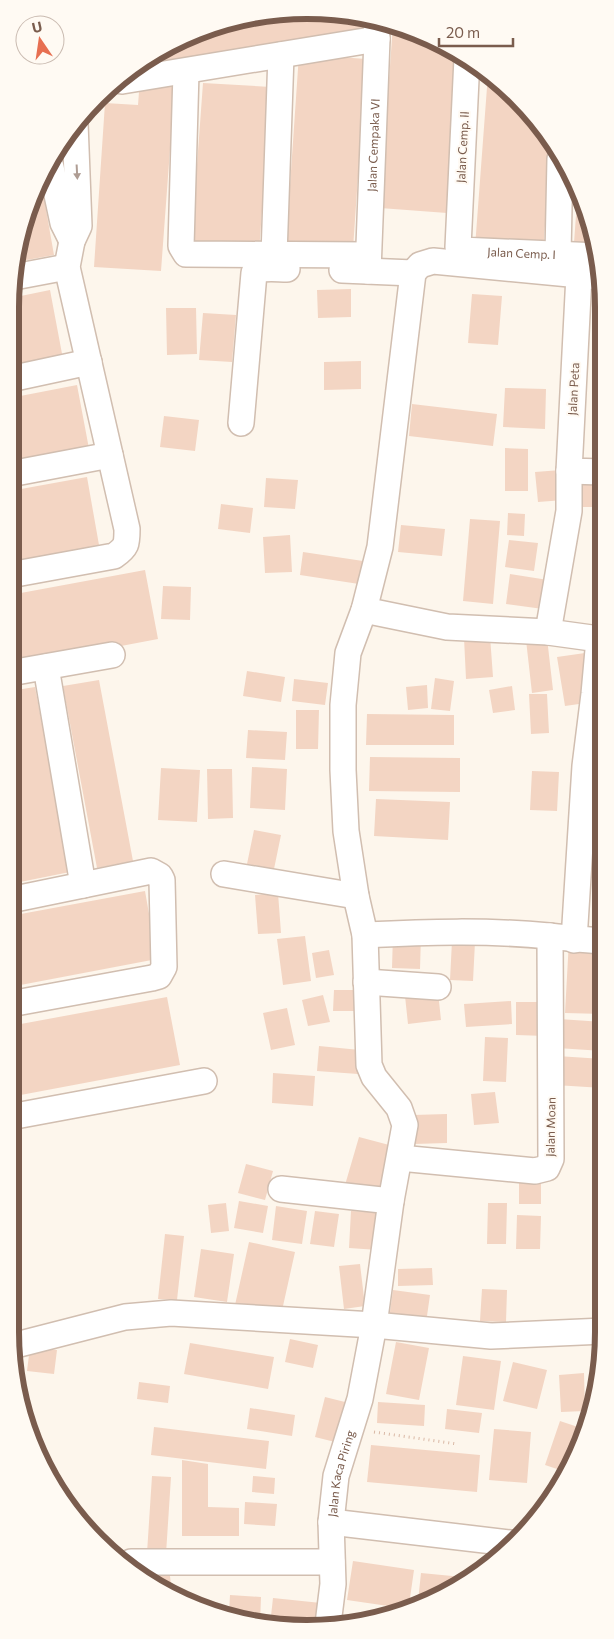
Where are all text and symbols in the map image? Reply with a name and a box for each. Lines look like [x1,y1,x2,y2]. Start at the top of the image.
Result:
north arrow [15,15,65,65]
scale bar [439,15,513,47]
text: U [30,17,44,36]
text: 20 m [446,23,480,41]
street label: Jalan Cempaka VI [364,98,382,192]
street label: Jalan Cemp. II [453,111,472,183]
one-way arrow [73,164,81,180]
street label: Jalan Cemp. I [487,244,556,261]
street label: Jalan Peta [565,362,582,416]
street label: Jalan Moan [542,1097,559,1157]
street label: Jalan Kaca Piring [325,1428,357,1518]

